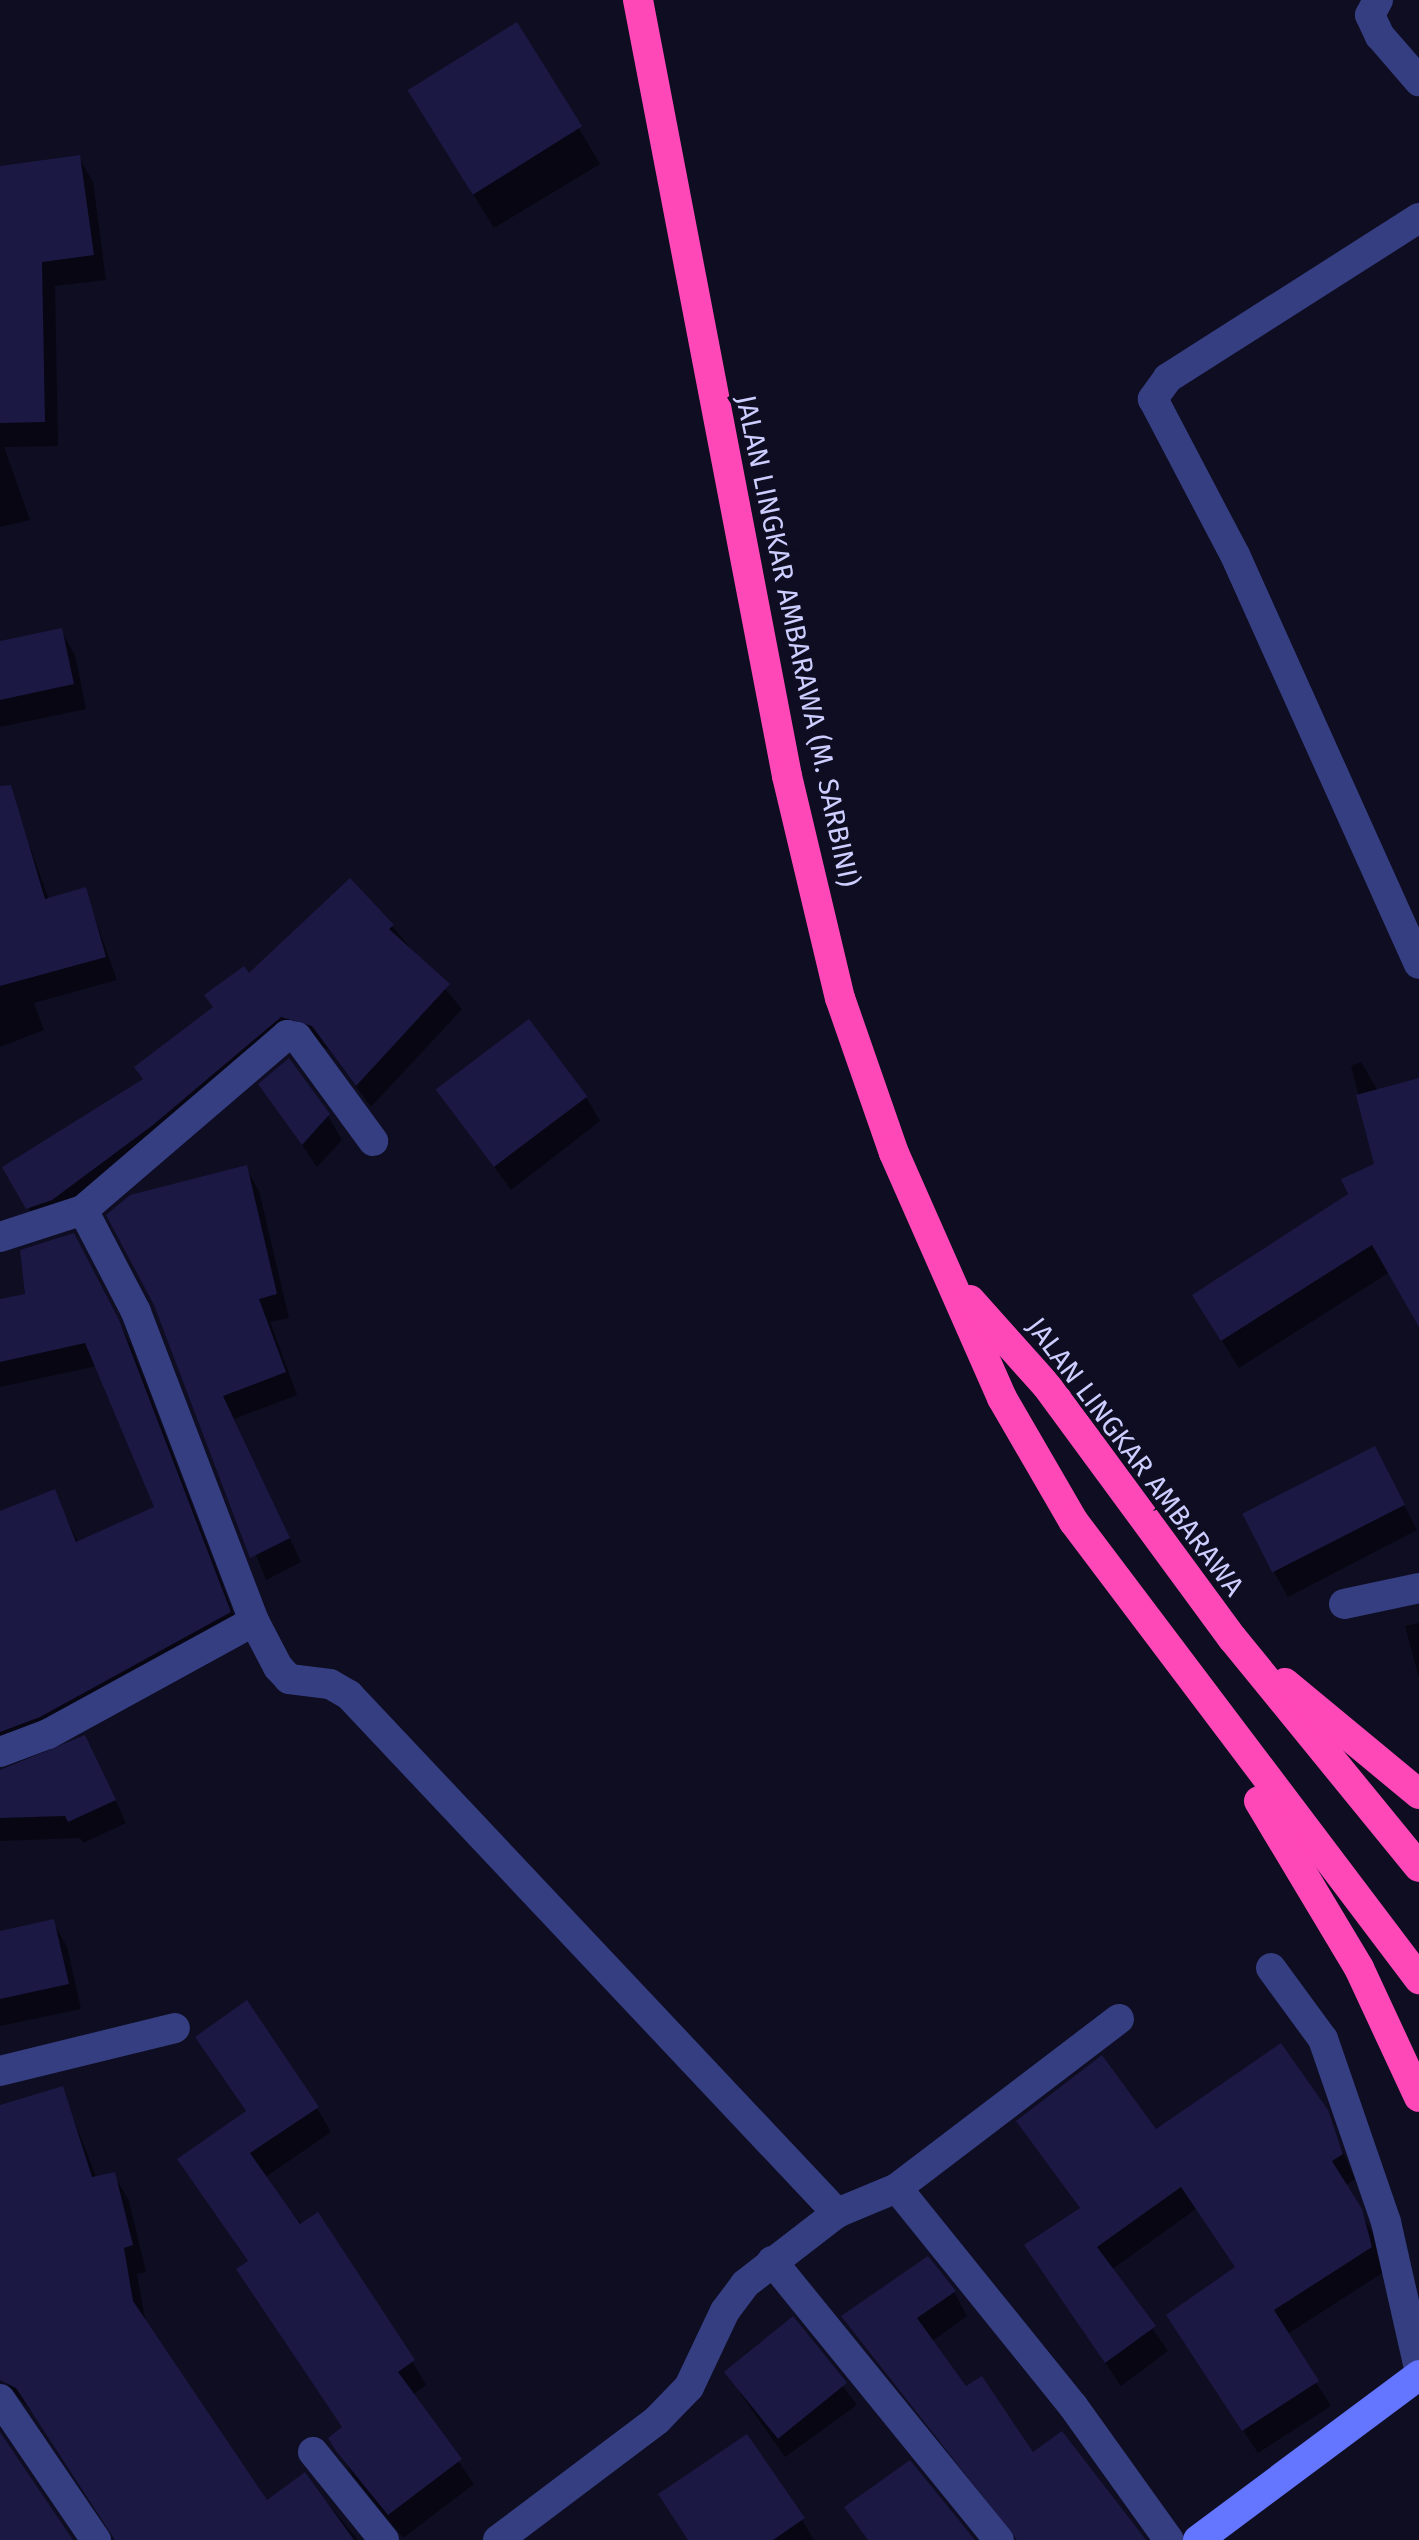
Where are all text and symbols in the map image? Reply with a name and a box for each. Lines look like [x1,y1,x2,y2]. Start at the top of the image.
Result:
street label: JALAN LINGKAR AMBARAWA (M. SARBINI) [728,392,866,890]
street label: JALAN LINGKAR AMBARAWA [1019,1311,1251,1603]

